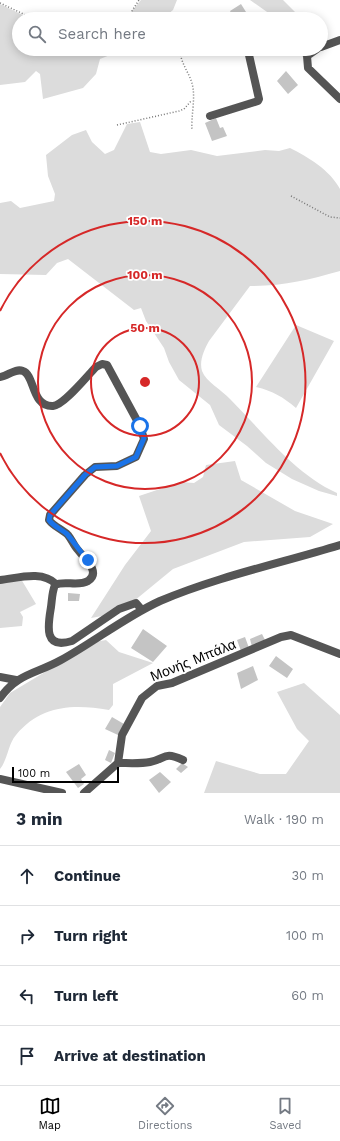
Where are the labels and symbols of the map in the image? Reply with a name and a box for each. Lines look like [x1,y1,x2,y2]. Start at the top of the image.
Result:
text: 150 m [128,214,162,228]
text: 100 m [127,268,163,282]
text: 50 m [130,321,160,335]
centre of rings [138,375,152,389]
route start [131,417,149,435]
route end [79,551,97,569]
street label: Μονής Μπάλα [148,636,238,684]
scale bar [12,765,119,784]

